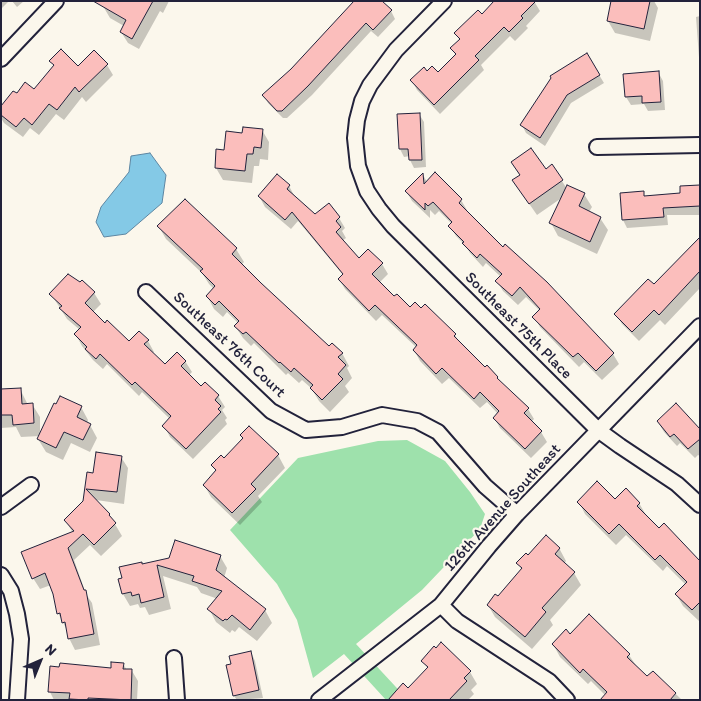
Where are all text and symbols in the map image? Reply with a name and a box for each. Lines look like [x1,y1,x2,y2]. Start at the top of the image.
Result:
street label: Southeast 75th Place [460,268,576,384]
street label: Southeast 76th Court [169,288,289,402]
street label: 126th Avenue Southeast [441,440,565,576]
north arrow [15,636,65,686]
text: N [41,640,60,659]

